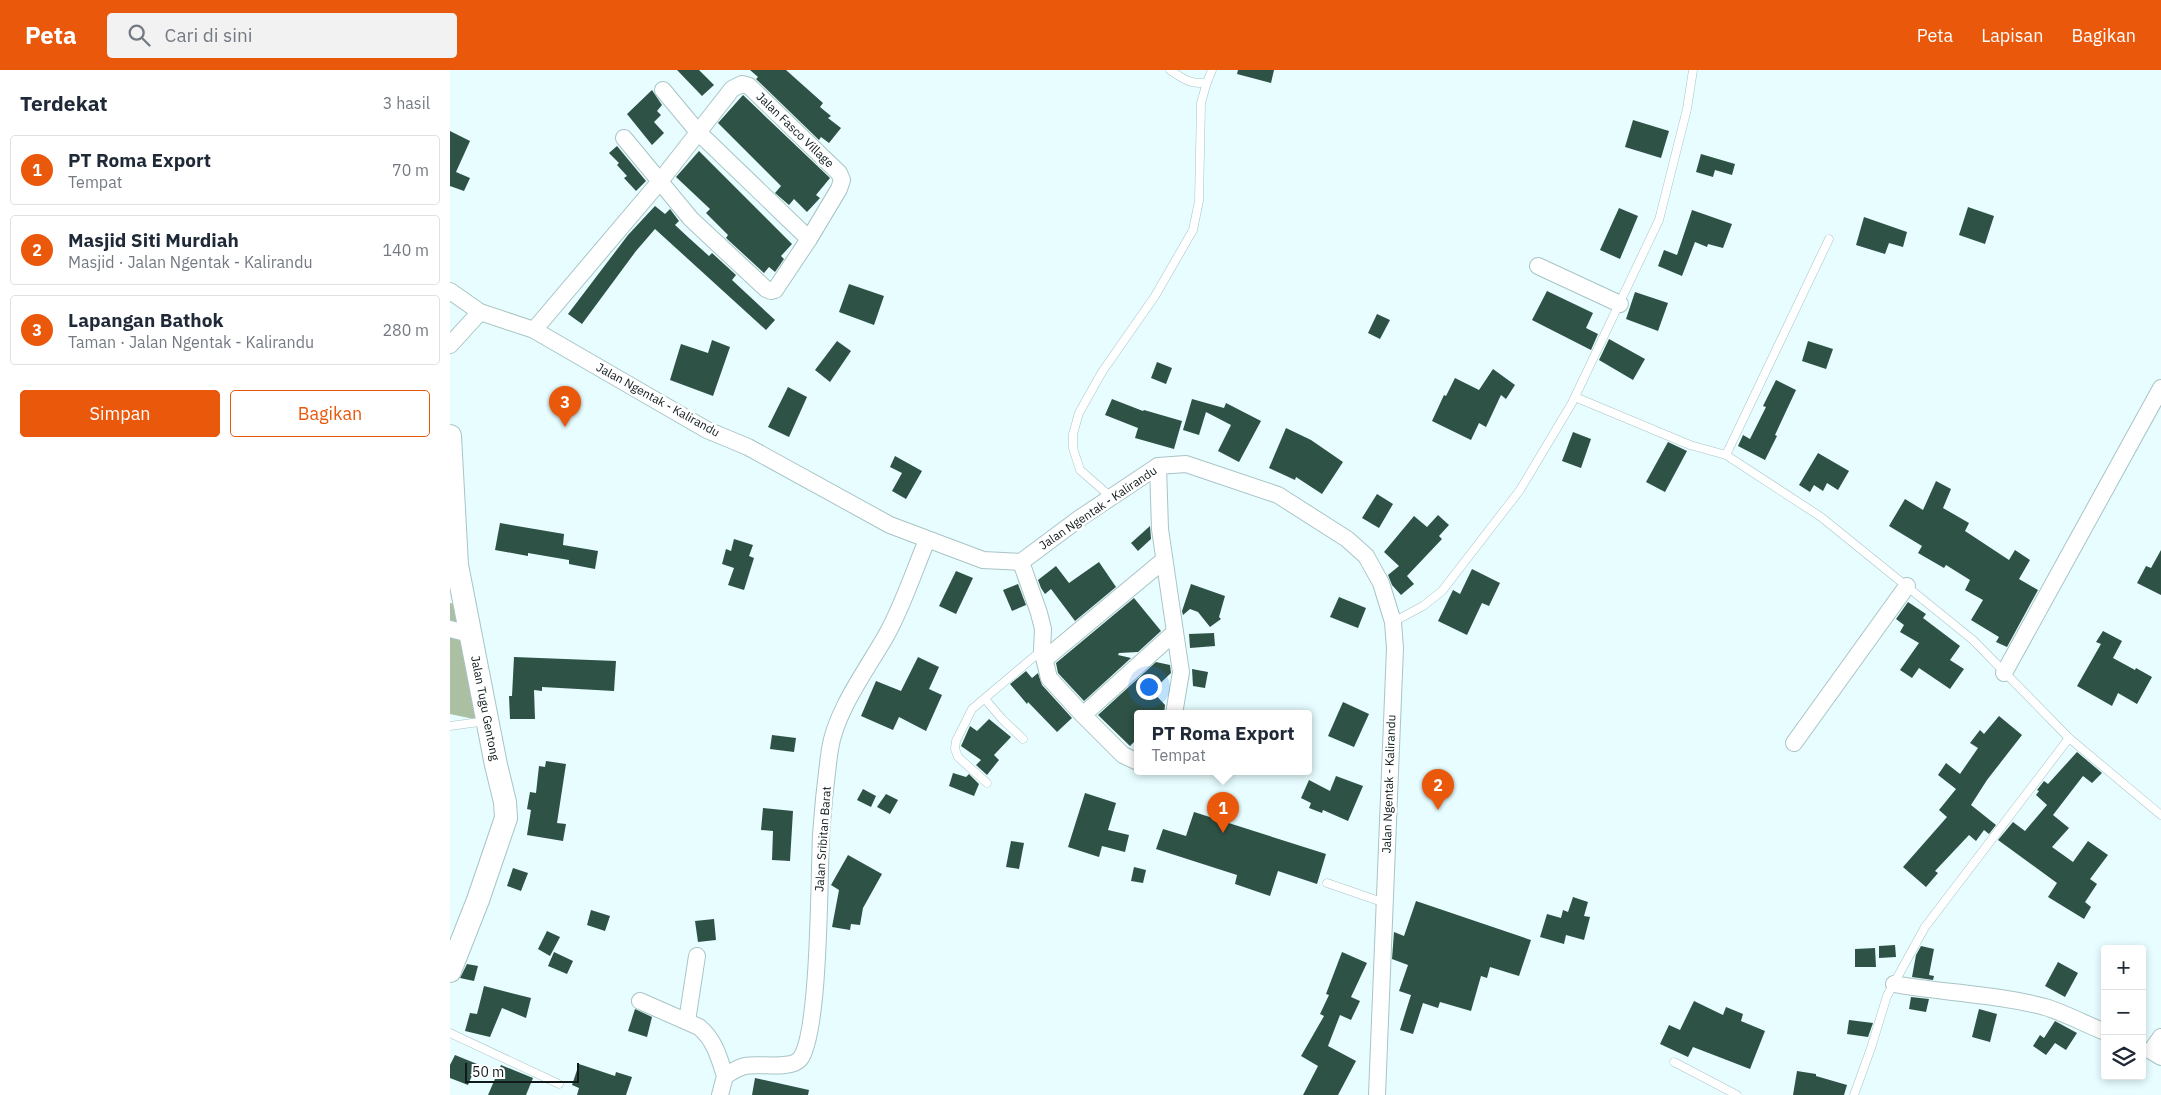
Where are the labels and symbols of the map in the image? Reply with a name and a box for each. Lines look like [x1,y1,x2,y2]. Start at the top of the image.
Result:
street label: Jalan Fasco Village [753,89,837,171]
street label: Jalan Ngentak - Kalirandu [594,359,723,440]
pin: 3 [549,386,581,427]
street label: Jalan Ngentak - Kalirandu [1036,463,1159,553]
street label: Jalan Tugu Gentong [468,654,503,762]
your location [1136,674,1162,700]
street label: Jalan Ngentak - Kalirandu [1379,714,1398,854]
pin: 2 [1422,769,1454,810]
street label: Jalan Sribitan Barat [811,786,834,892]
pin: 1 [1207,792,1239,833]
scale bar [465,1060,579,1083]

